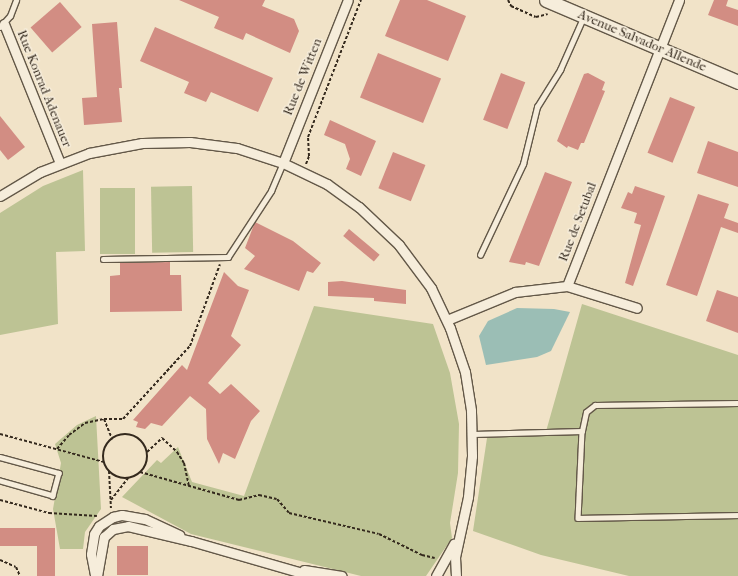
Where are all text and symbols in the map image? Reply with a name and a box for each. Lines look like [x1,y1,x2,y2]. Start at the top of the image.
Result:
street label: Avenue Salvador Allende [575,7,709,75]
street label: Rue Konrad Adenauer [13,28,75,150]
street label: Rue de Witten [280,36,326,118]
street label: Rue de Setubal [556,180,600,264]

